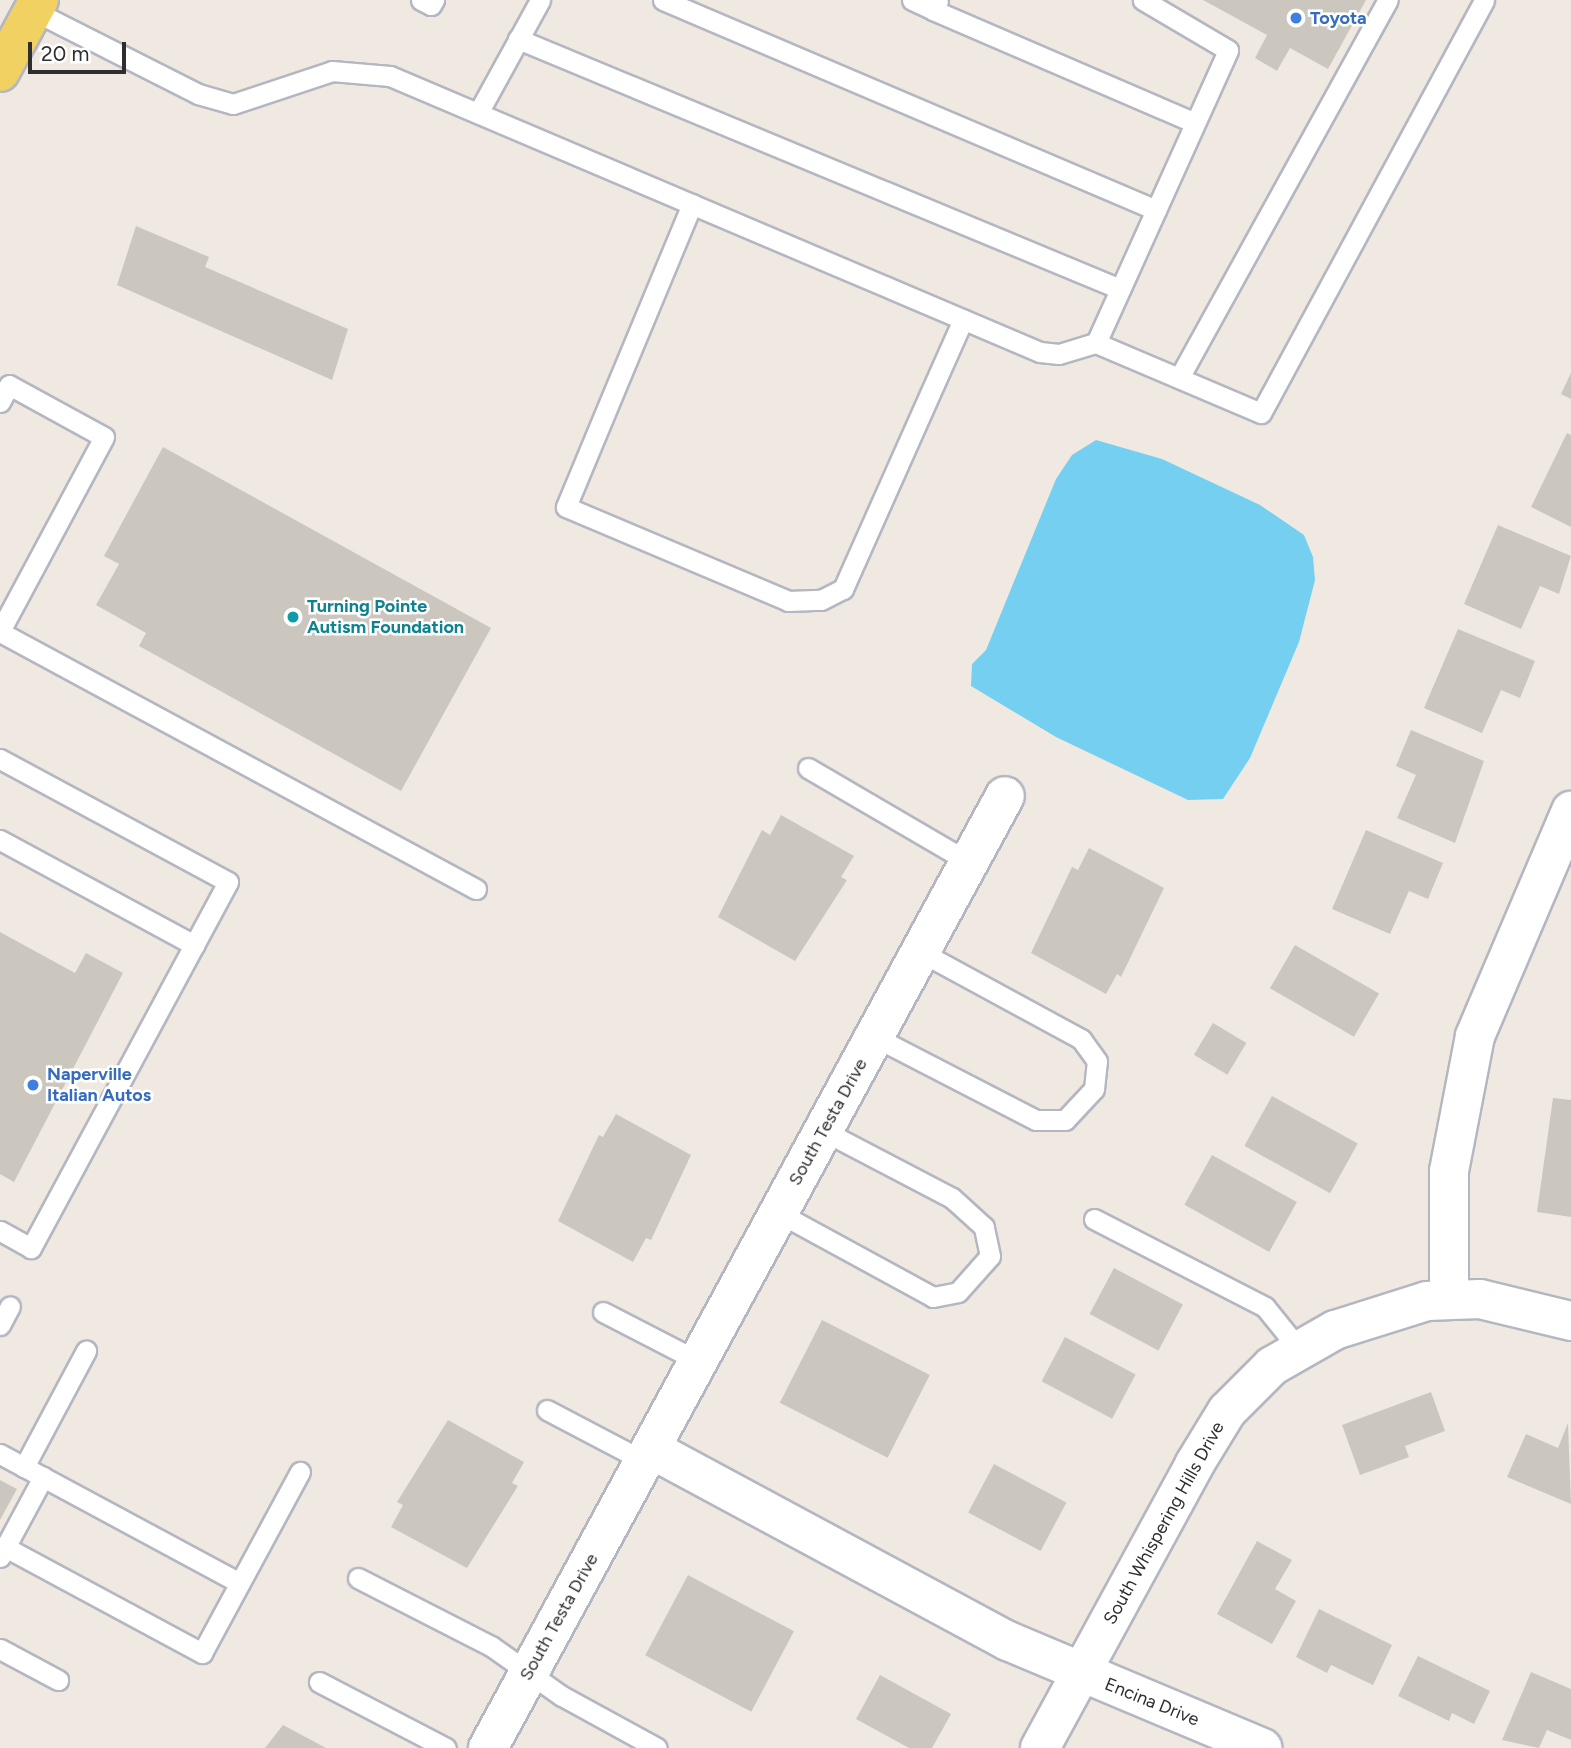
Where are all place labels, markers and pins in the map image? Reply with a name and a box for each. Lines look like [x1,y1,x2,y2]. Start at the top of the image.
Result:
place label: Toyota [1310,7,1367,29]
marker: Toyota [1288,10,1304,26]
place label: Turning Pointe Autism Foundation [307,596,464,638]
marker: Turning Pointe Autism Foundation [285,609,301,625]
place label: Naperville Italian Autos [47,1064,151,1106]
marker: Naperville Italian Autos [25,1077,41,1093]

